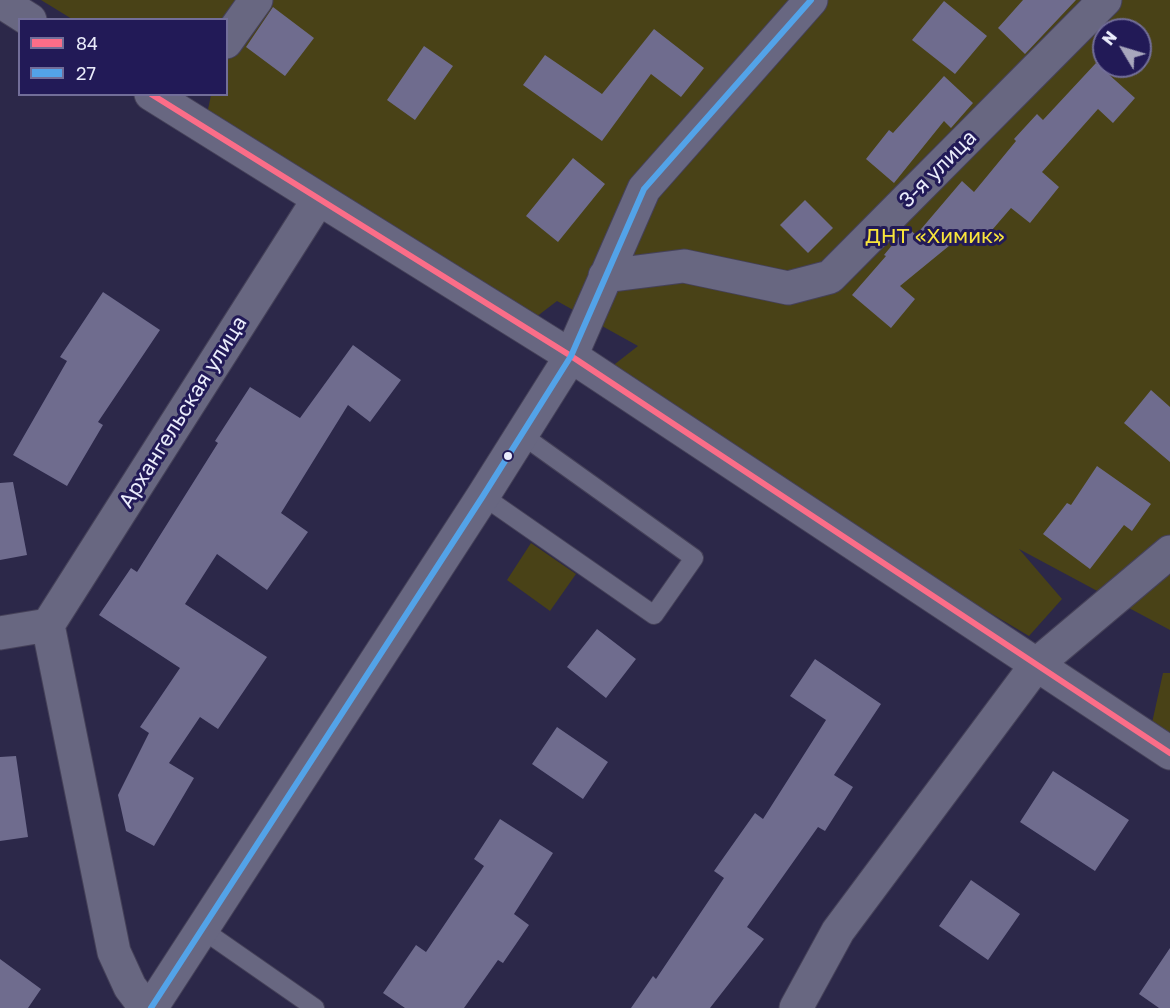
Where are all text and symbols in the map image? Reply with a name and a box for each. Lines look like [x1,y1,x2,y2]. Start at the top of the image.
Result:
legend [18,18,228,96]
north arrow [1092,18,1152,78]
text: N [1098,27,1121,49]
text: 84 [76,32,98,54]
text: 27 [76,62,96,84]
street label: 3-я улица [894,125,982,213]
park label: ДНТ «Химик» [865,223,1005,249]
street label: Архангельская улица [114,311,252,513]
unlabelled marker [502,450,514,462]

